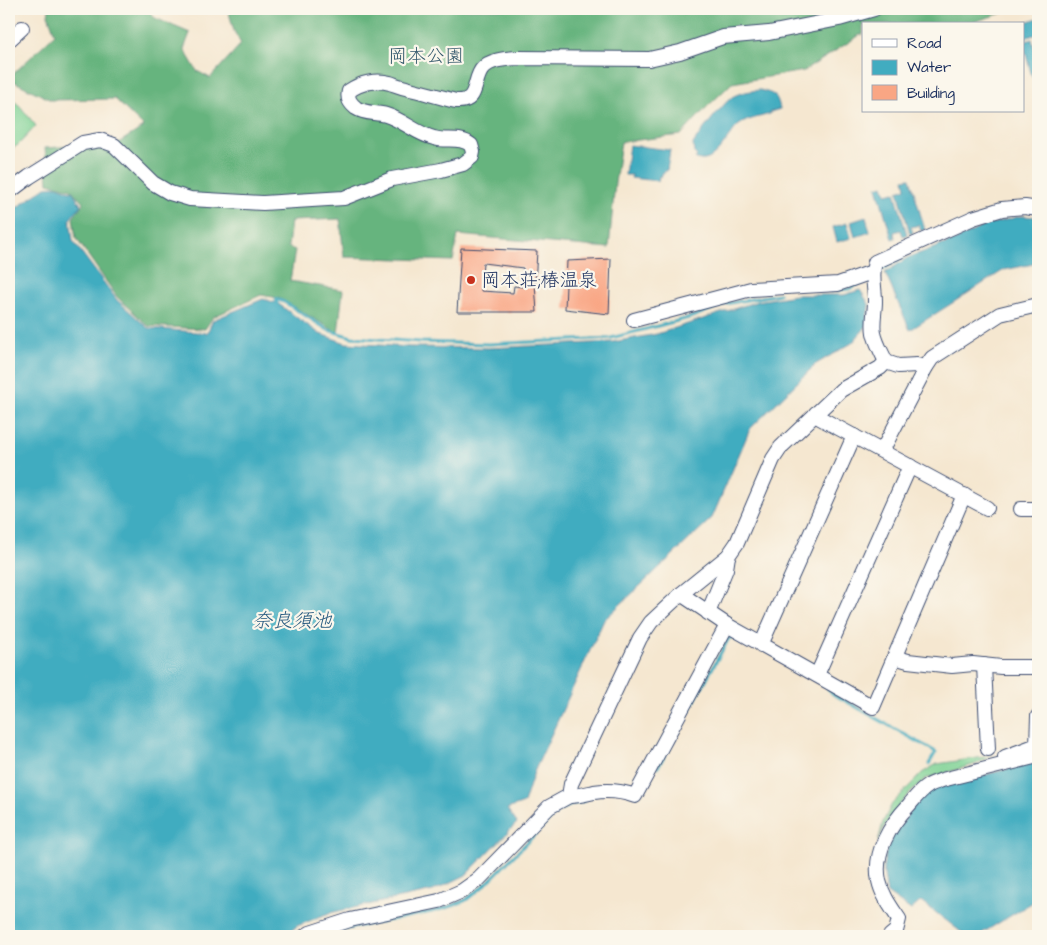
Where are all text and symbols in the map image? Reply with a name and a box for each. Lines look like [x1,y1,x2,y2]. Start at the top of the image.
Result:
legend [862,22,1024,112]
text: Road [907,33,942,54]
park label: 岡本公園 [388,43,464,70]
text: Water [907,57,951,78]
text: Building [907,83,955,105]
place label: 岡本荘;椿温泉 [481,267,597,294]
marker: 岡本荘;椿温泉 [465,274,477,286]
water label: 奈良須池 [252,607,333,635]

